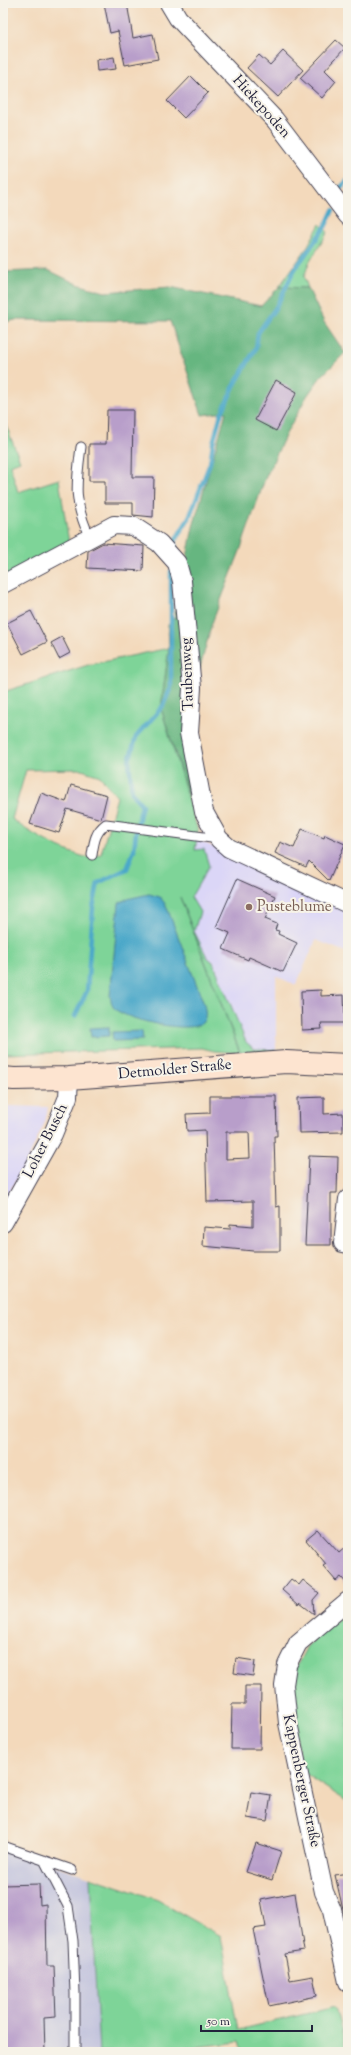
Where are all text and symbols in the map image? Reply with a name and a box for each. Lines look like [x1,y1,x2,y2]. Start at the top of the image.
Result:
street label: Hiekepoden [227,71,295,143]
street label: Taubenweg [176,637,200,711]
place label: Pusteblume [257,897,332,918]
marker: Pusteblume [244,902,254,912]
street label: Detmolder Straße [117,1055,233,1085]
street label: Loher Busch [18,1100,74,1182]
street label: Kappenberger Straße [277,1713,325,1849]
scale bar [201,2007,312,2033]
text: 50 m [206,2013,230,2031]

